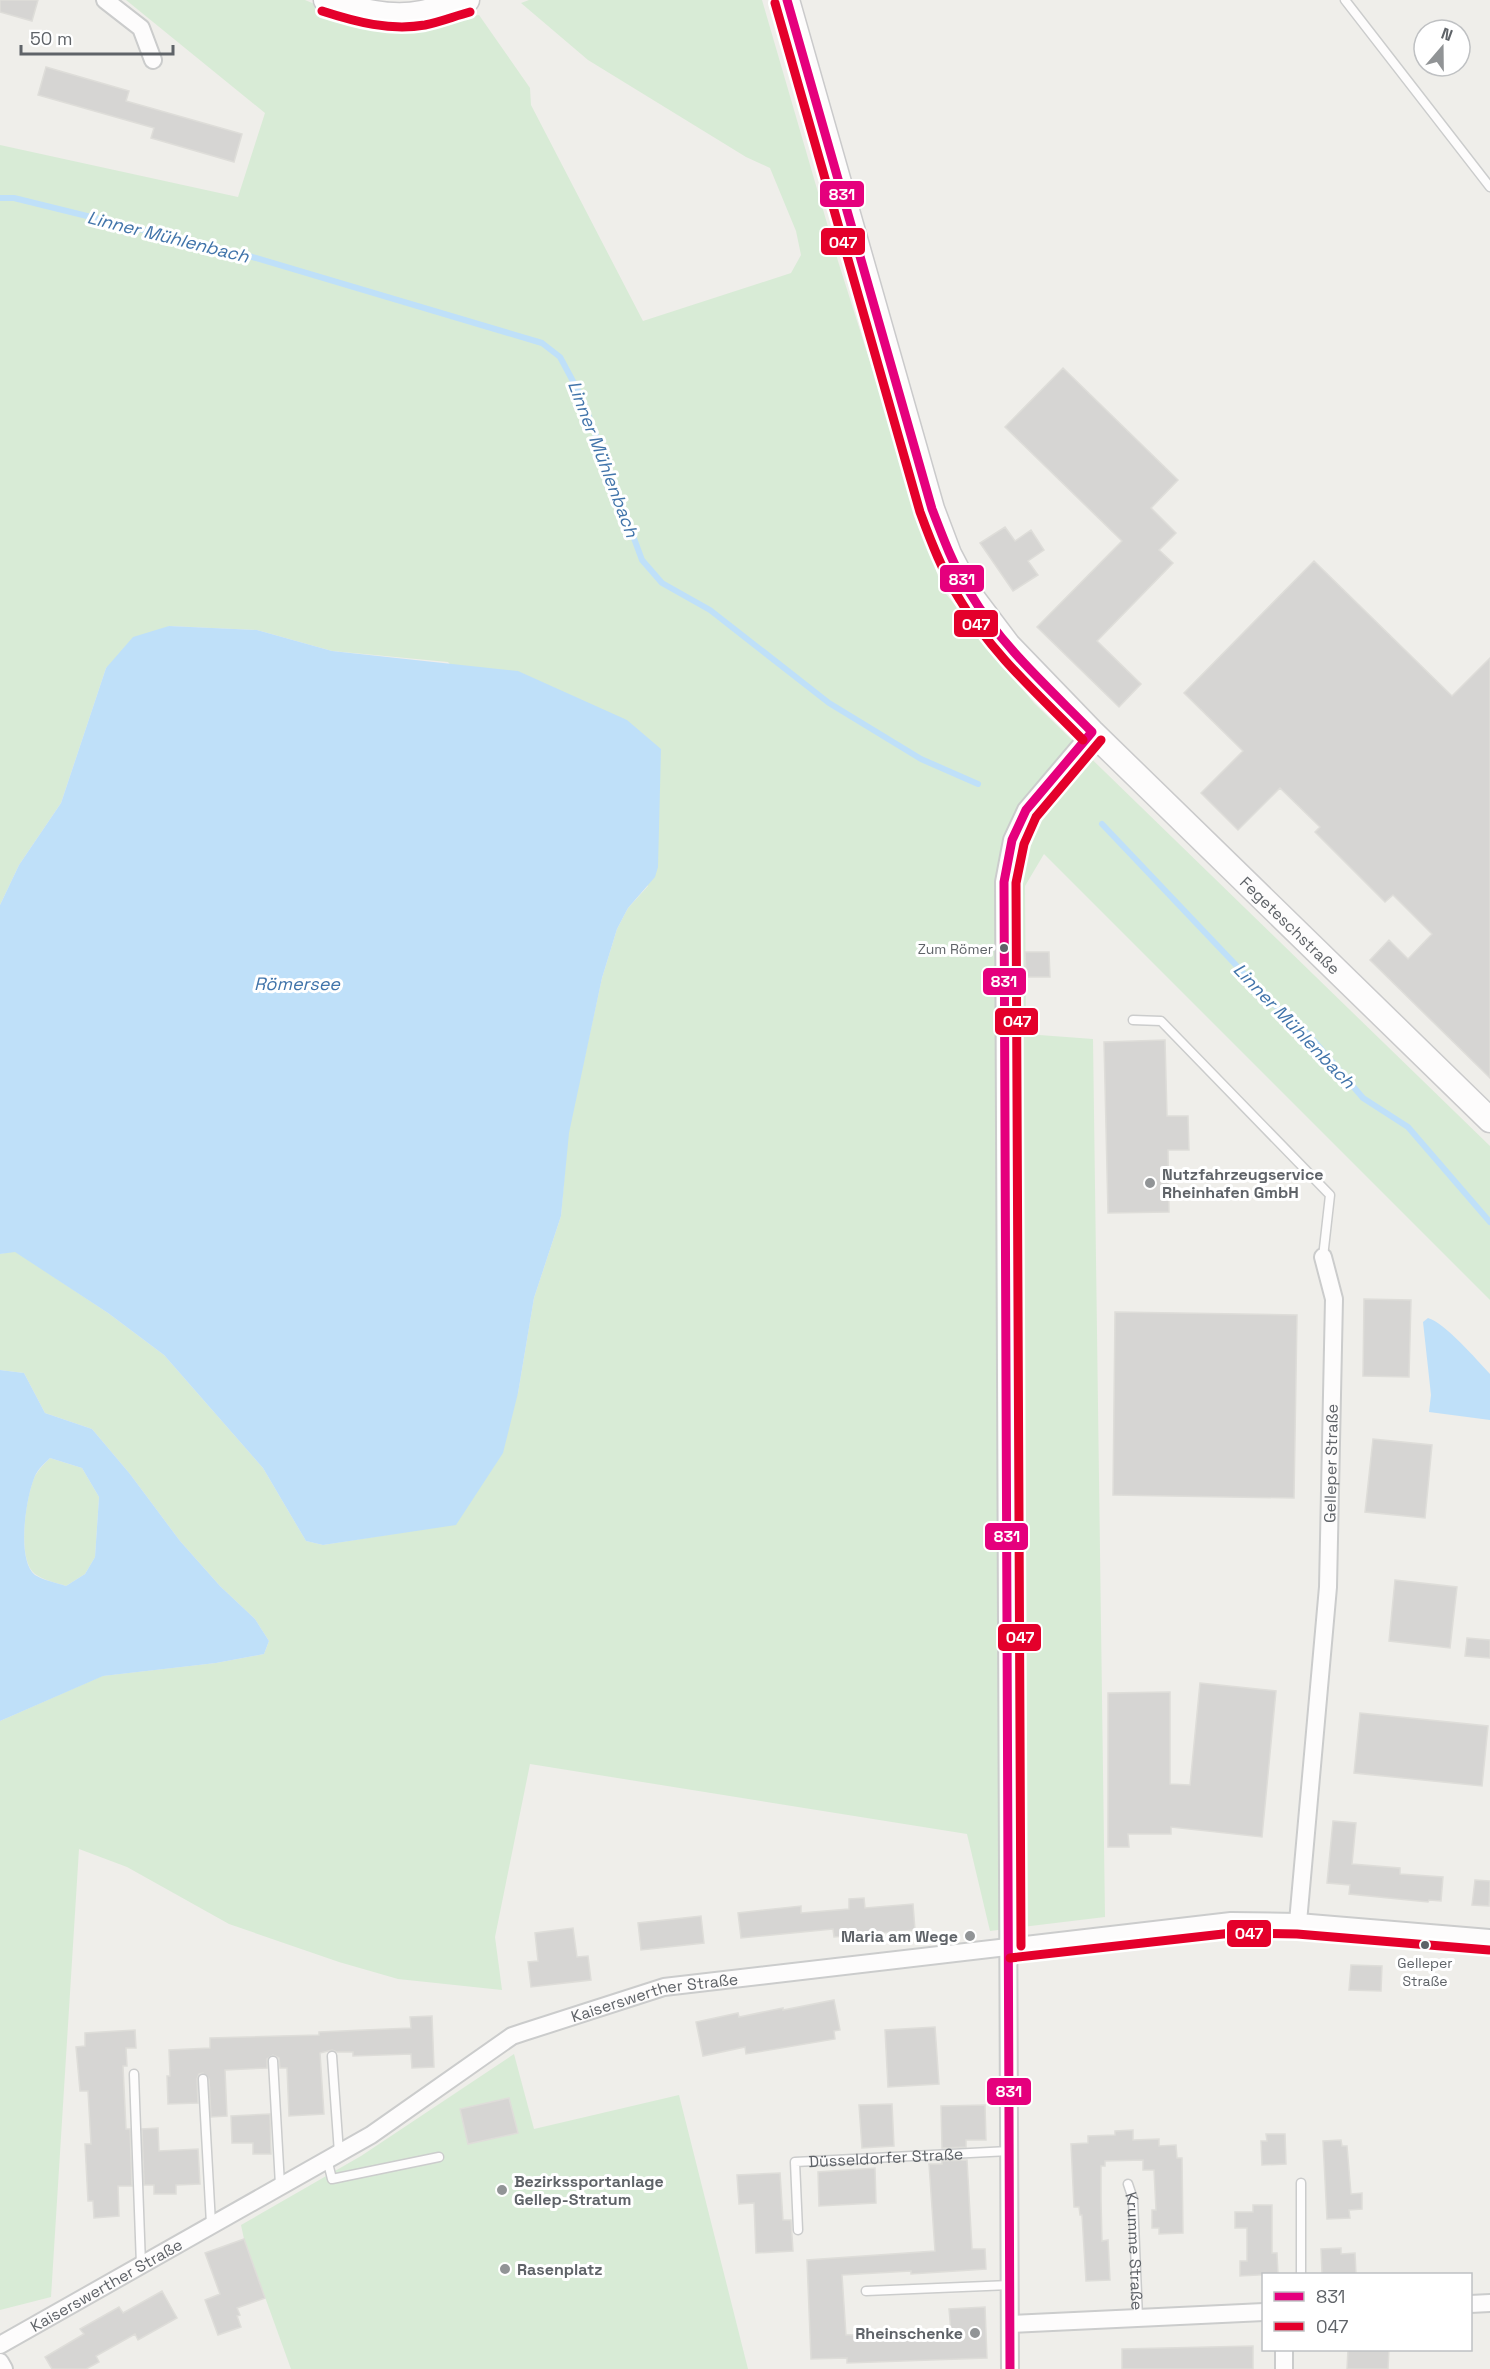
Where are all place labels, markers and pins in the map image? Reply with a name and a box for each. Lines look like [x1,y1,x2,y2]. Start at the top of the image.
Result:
place label: Zum Römer [918,940,993,958]
marker: Zum Römer [998,942,1010,954]
place label: Nutzfahrzeugservice Rheinhafen GmbH [1162,1164,1324,1203]
marker: Nutzfahrzeugservice Rheinhafen GmbH [1143,1176,1157,1190]
place label: Maria am Wege [841,1926,958,1947]
marker: Maria am Wege [963,1929,977,1943]
marker: Gelleper Straße [1419,1939,1431,1951]
place label: Gelleper Straße [1397,1954,1453,1990]
place label: Bezirkssportanlage Gellep-Stratum [514,2171,664,2210]
marker: Bezirkssportanlage Gellep-Stratum [495,2183,509,2197]
place label: Rasenplatz [517,2259,603,2280]
marker: Rasenplatz [498,2262,512,2276]
place label: Rheinschenke [855,2323,963,2344]
marker: Rheinschenke [968,2326,982,2340]

